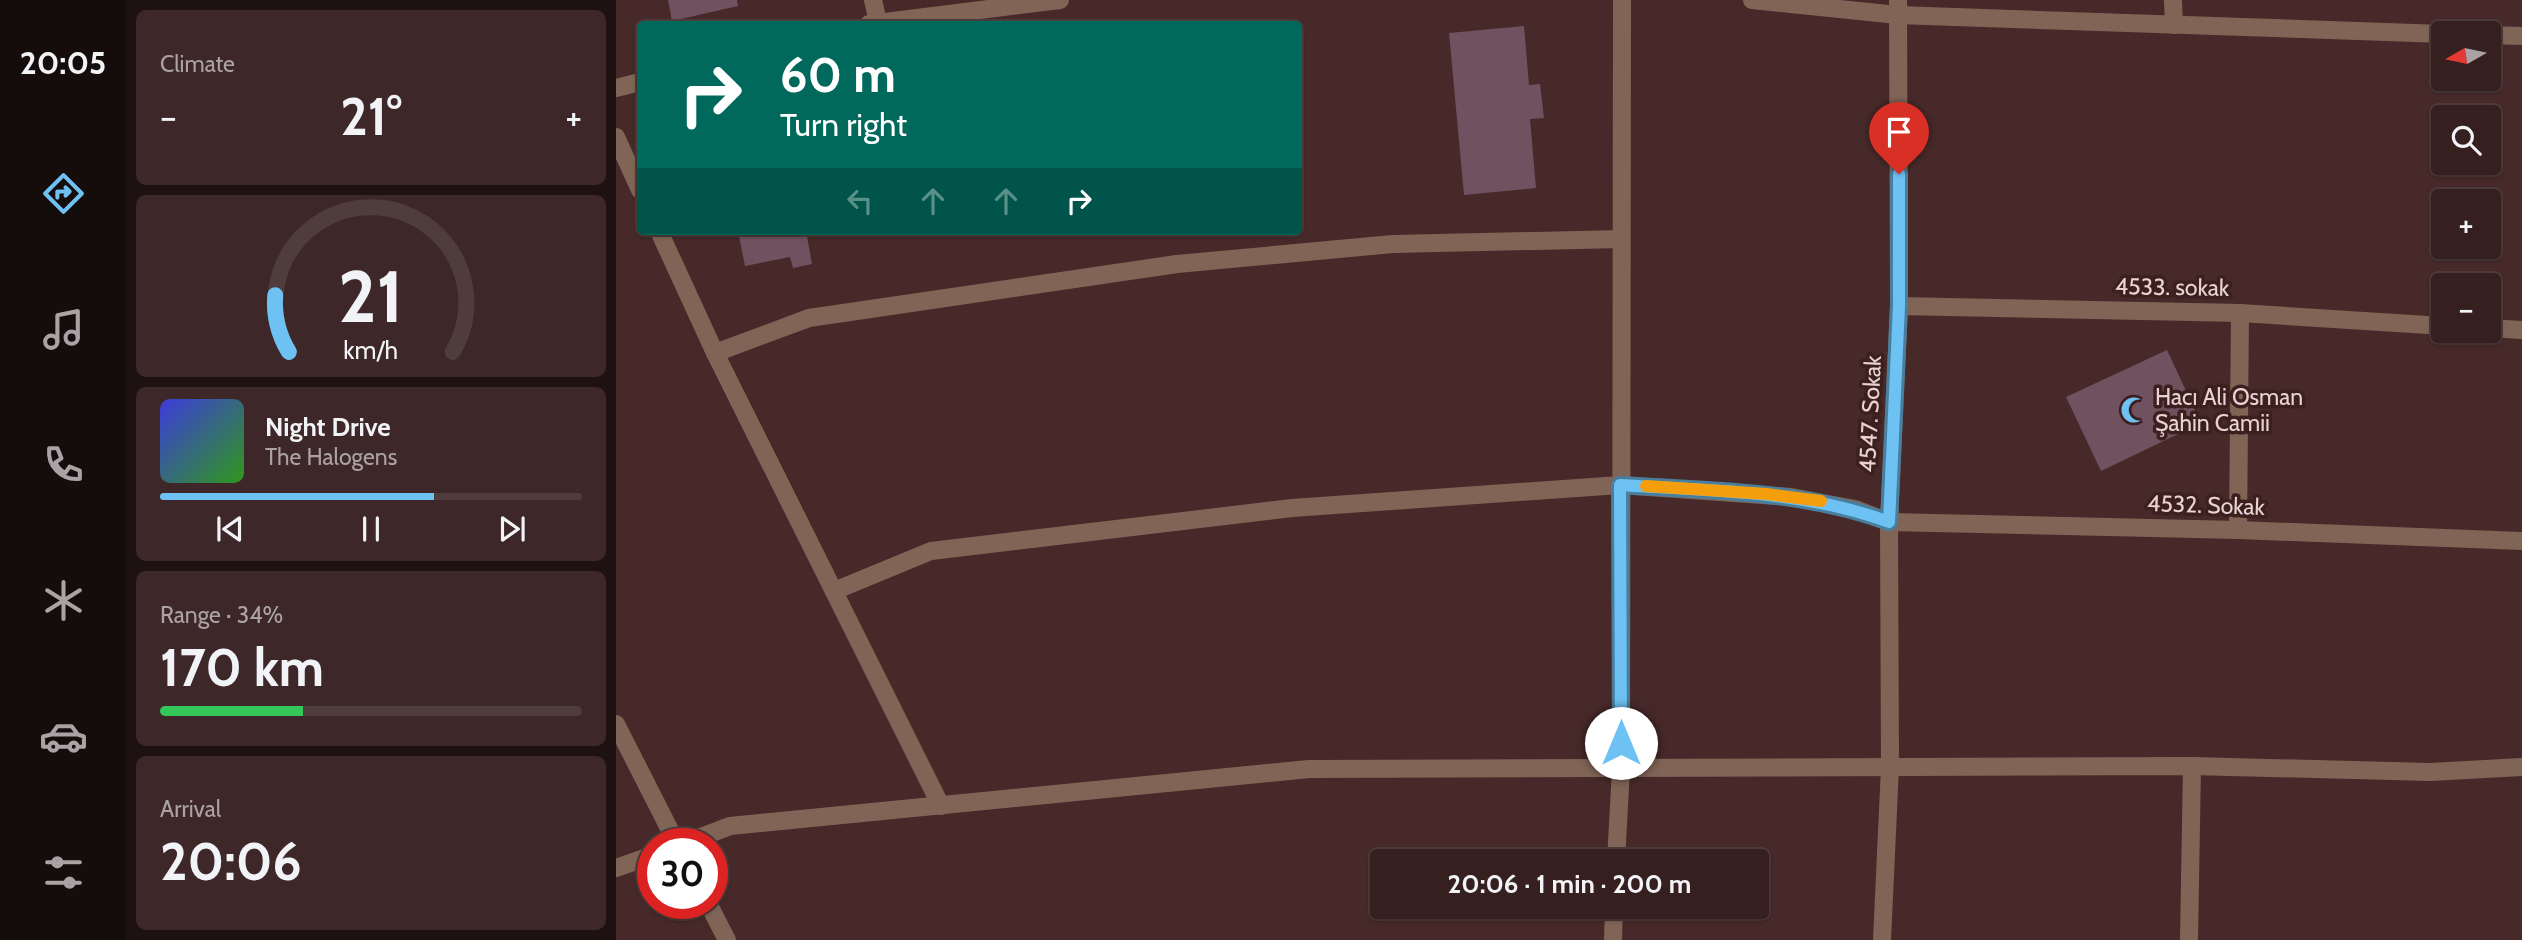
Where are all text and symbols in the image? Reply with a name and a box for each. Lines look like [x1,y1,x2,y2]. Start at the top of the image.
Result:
north arrow [2431,21,2501,91]
map controls [2431,21,2501,343]
text: 20:05 [20,43,106,82]
text: 60 m [780,45,896,104]
icon: right [665,49,756,140]
text: Climate [160,50,235,78]
text: 21° [340,85,402,148]
text: − [160,93,177,140]
text: + [565,93,582,140]
pin [1869,102,1929,174]
text: Turn right [780,105,907,144]
button: search [2431,105,2501,175]
icon: arrive [1880,113,1918,151]
icon: directions [39,169,88,218]
icon: left [841,182,879,220]
icon: ahead [914,182,952,220]
icon: ahead [987,182,1025,220]
icon: right [1060,182,1098,220]
button: + [2431,189,2501,259]
text: 21 [338,252,404,340]
street label: 4533. sokak [2115,272,2230,302]
button: − [2431,273,2501,343]
icon: music [39,305,88,354]
text: km/h [344,334,398,364]
street label: 4547. Sokak [1853,354,1887,473]
place label: Hacı Ali Osman Şahin Camii [2155,383,2303,437]
mosque icon: Hacı Ali Osman Şahin Camii [2119,395,2149,425]
text: Night Drive [265,411,391,443]
icon: phone [39,440,88,489]
text: The Halogens [265,443,397,471]
street label: 4532. Sokak [2147,489,2266,521]
icon: previous [211,510,249,548]
icon: pause [352,510,390,548]
icon: next [493,510,531,548]
icon: climate [39,576,88,625]
text: Range · 34% [160,601,283,629]
text: 170 km [160,636,324,699]
position arrow [1584,706,1658,780]
icon: car [39,712,88,761]
text: Arrival [160,795,221,823]
speed limit sign: 30 [637,828,728,919]
text: 20:06 [160,830,302,893]
icon: filters [39,848,88,897]
text: 20:06 · 1 min · 200 m [1448,868,1691,900]

